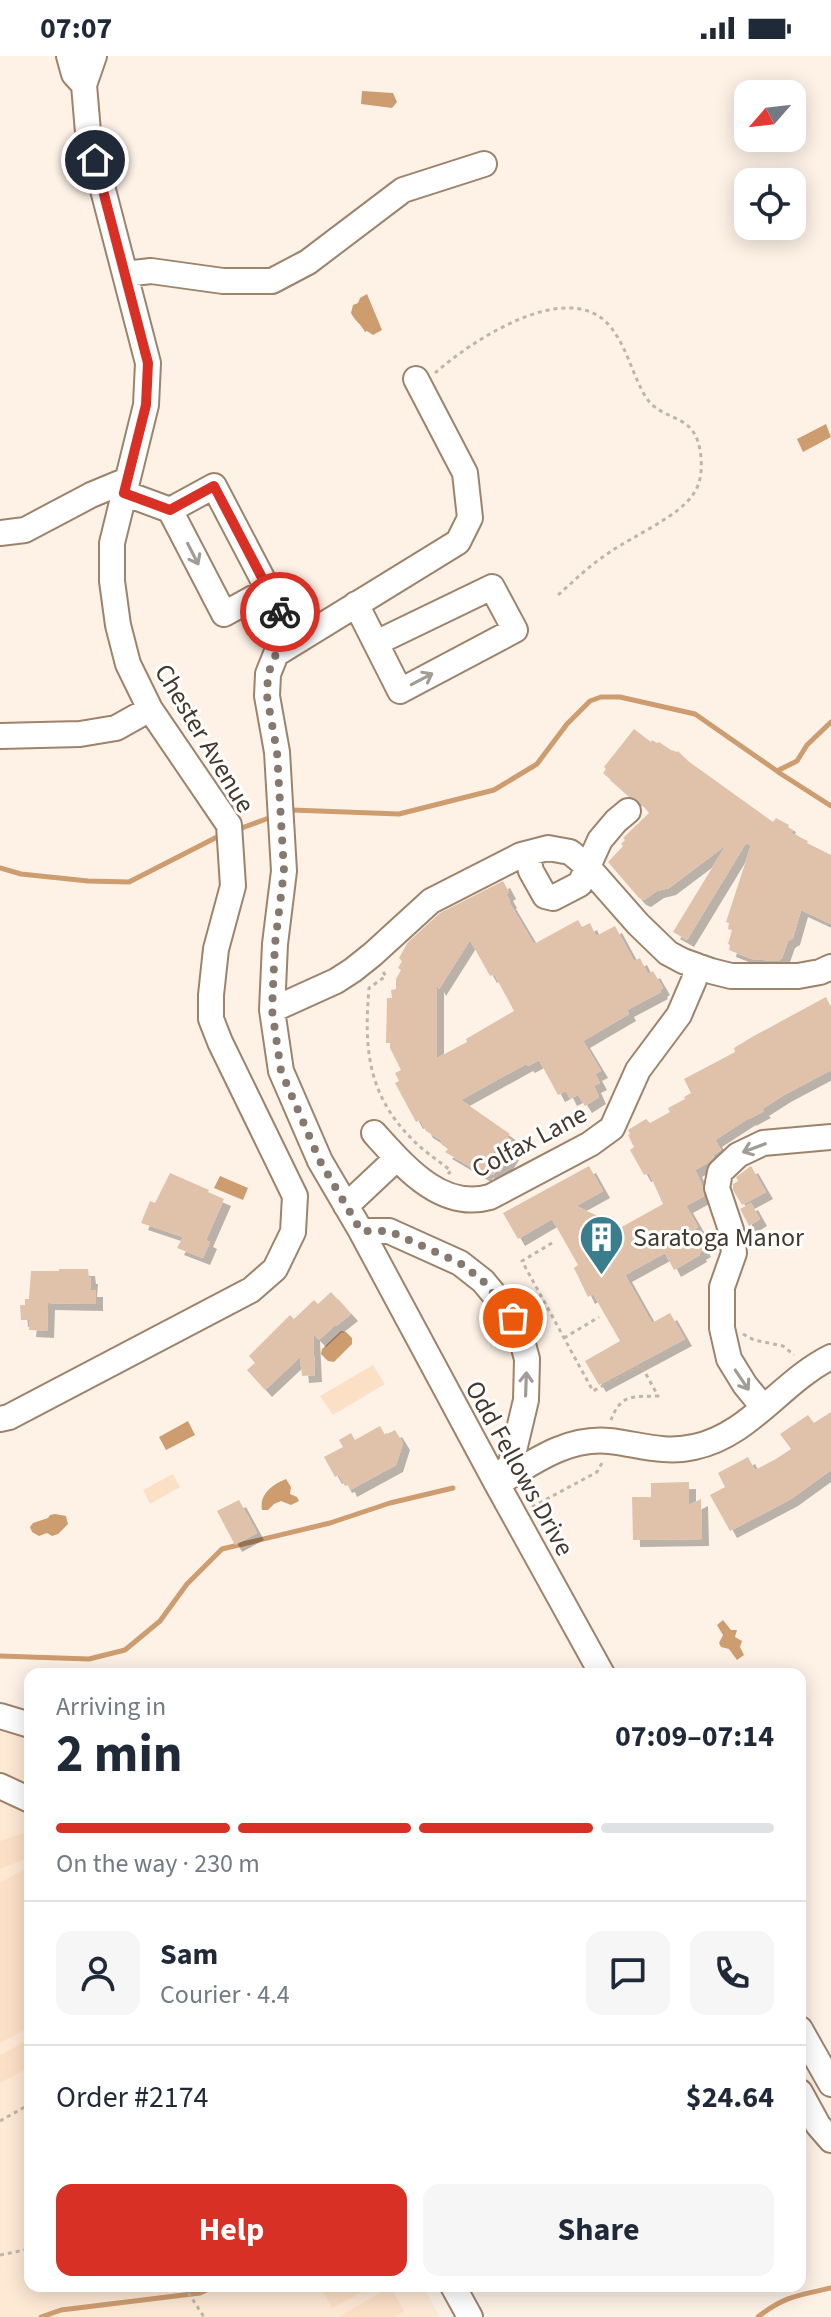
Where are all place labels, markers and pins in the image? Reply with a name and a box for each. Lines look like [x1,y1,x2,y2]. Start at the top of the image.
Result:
pin [61,126,129,194]
building icon: Saratoga Manor [578,1213,626,1276]
place label: Saratoga Manor [633,1219,805,1256]
pin [479,1284,547,1352]

